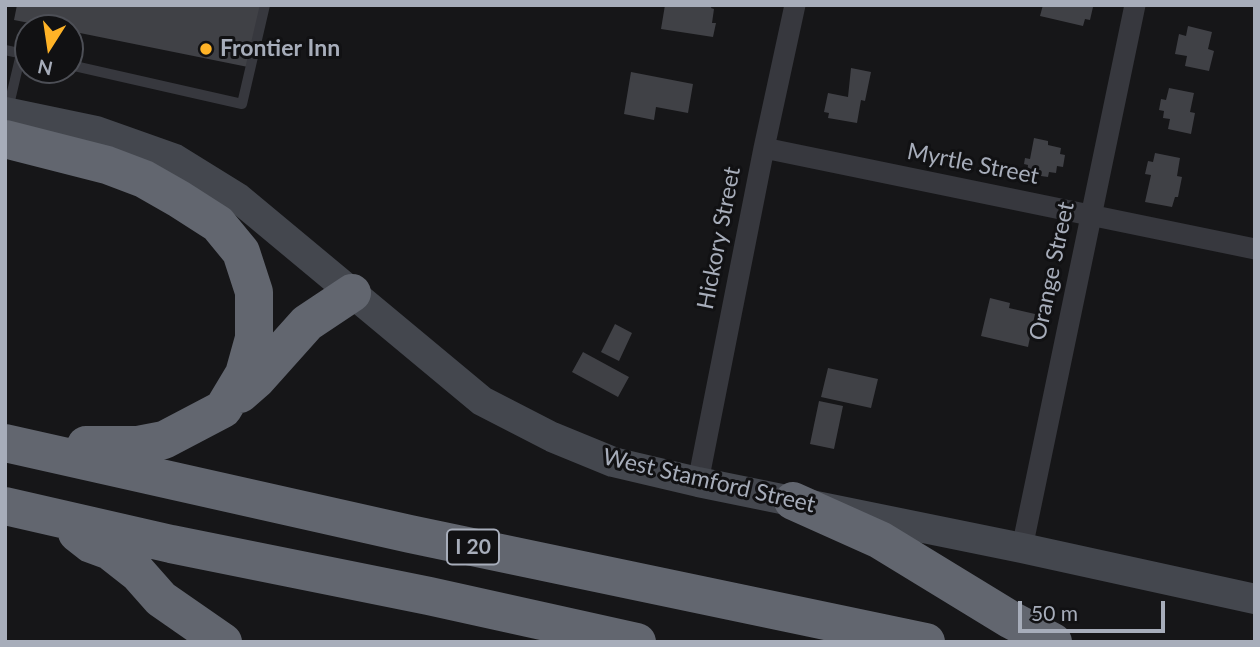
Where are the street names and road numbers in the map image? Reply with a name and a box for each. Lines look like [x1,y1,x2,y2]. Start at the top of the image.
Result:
street label: Myrtle Street [905,138,1041,190]
street label: Hickory Street [692,164,746,312]
street label: Orange Street [1024,199,1080,343]
street label: West Stamford Street [600,443,818,519]
road number: I 20 [447,530,499,564]

